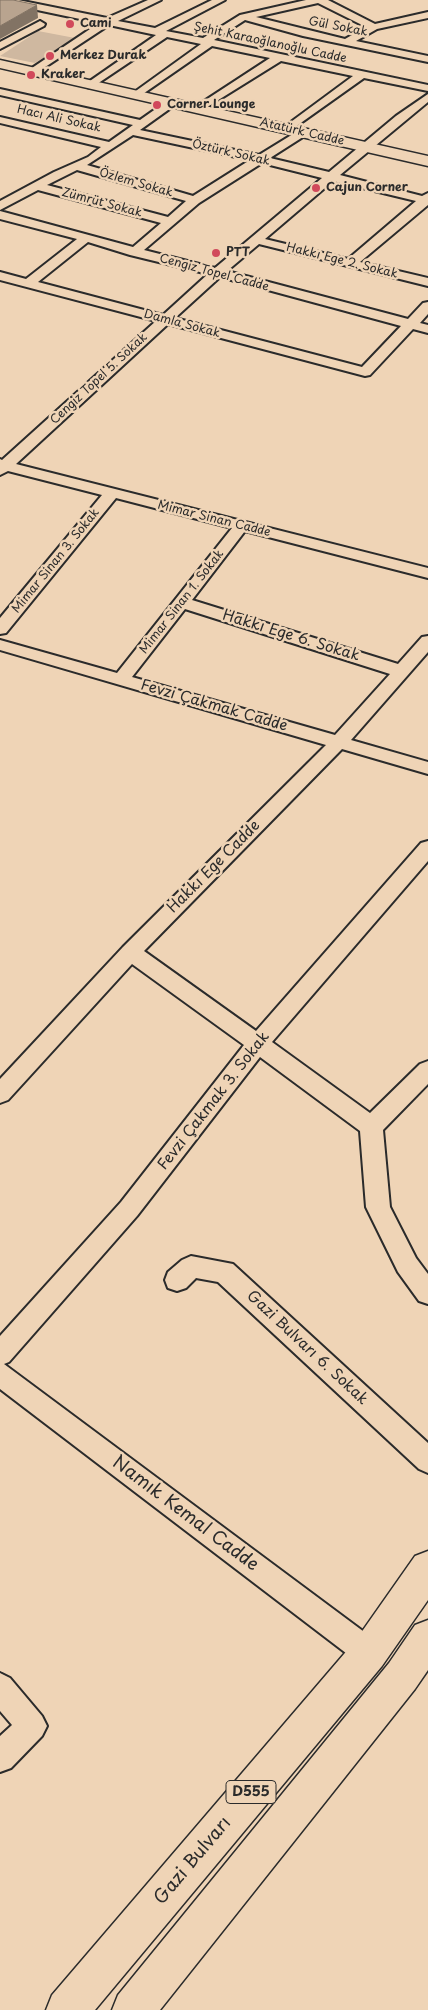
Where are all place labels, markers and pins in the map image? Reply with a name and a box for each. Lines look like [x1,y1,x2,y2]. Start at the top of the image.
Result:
place label: Cami [80,17,111,31]
marker: Cami [64,18,76,30]
place label: Merkez Durak [60,49,146,63]
marker: Merkez Durak [44,50,56,62]
place label: Kraker [41,68,85,82]
marker: Kraker [25,69,37,81]
place label: Corner Lounge [167,98,255,112]
marker: Corner Lounge [151,99,163,111]
place label: Cajun Corner [326,181,408,195]
marker: Cajun Corner [310,182,322,194]
place label: PTT [226,246,250,260]
marker: PTT [210,247,222,259]

